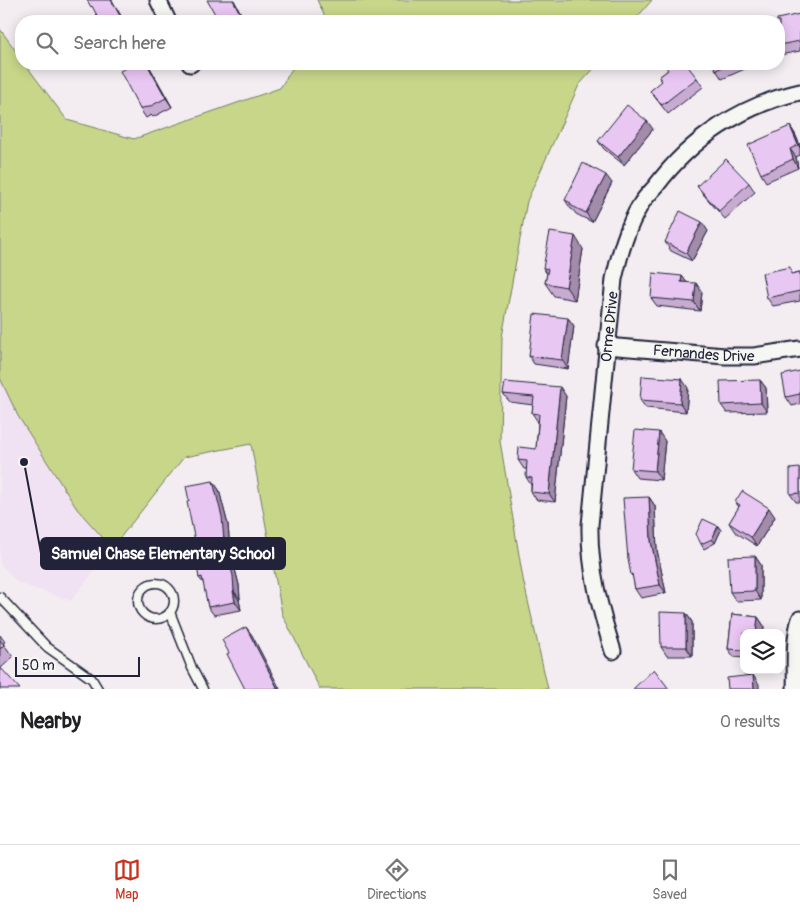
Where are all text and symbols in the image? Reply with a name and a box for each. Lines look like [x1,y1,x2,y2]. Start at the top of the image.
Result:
search box [15,15,785,70]
icon: search [33,29,61,57]
text: Search here [73,31,166,55]
street label: Orme Drive [596,290,622,363]
street label: Fernandes Drive [652,340,755,366]
callout: Samuel Chase Elementary School [41,538,285,569]
text: Samuel Chase Elementary School [51,544,275,564]
map controls [740,629,785,674]
button: layers [740,629,785,674]
scale bar [15,654,140,677]
text: 50 m [22,657,55,674]
text: Nearby [20,708,81,735]
text: 0 results [720,712,780,732]
tab: Map [113,856,141,903]
tab: Directions [367,856,426,903]
tab: Saved [652,856,687,903]

